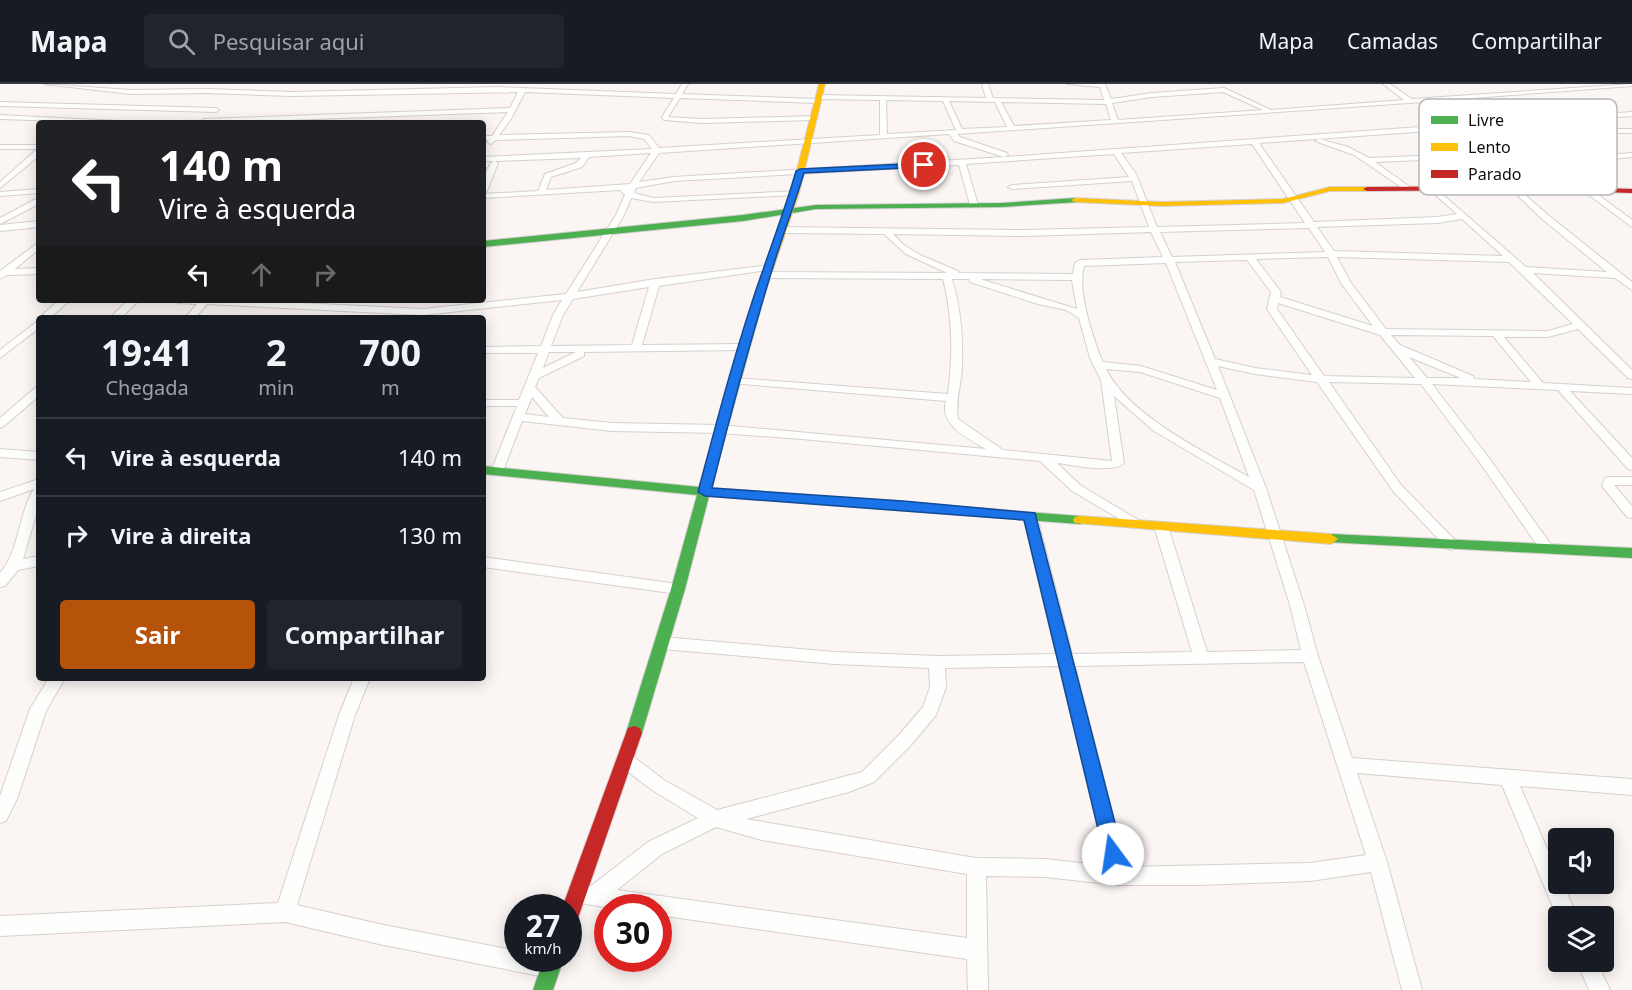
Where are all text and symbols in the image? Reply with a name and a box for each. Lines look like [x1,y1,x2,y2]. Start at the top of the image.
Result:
search box [144,14,564,68]
text: Mapa [30,22,108,60]
icon: search [165,25,198,58]
text: Pesquisar aqui [213,26,365,56]
text: Mapa [1258,27,1314,55]
text: Camadas [1347,27,1438,55]
text: Compartilhar [1471,27,1602,55]
legend [1419,99,1617,195]
text: Livre [1468,109,1504,131]
text: 140 m [159,136,283,193]
text: Lento [1468,136,1511,158]
pin [898,139,949,190]
icon: left [60,144,138,222]
icon: arrive [907,148,940,181]
text: Parado [1468,163,1521,185]
text: Vire à esquerda [159,190,356,227]
icon: left [182,258,215,291]
icon: ahead [245,258,278,291]
icon: right [308,258,341,291]
text: 19:41 [101,328,193,377]
text: 2 [266,328,287,377]
text: 700 [359,328,421,377]
text: Chegada [105,374,189,401]
text: min [258,374,294,401]
text: m [381,374,400,401]
icon: left [60,441,93,474]
text: Vire à esquerda [111,442,281,472]
text: 140 m [398,442,462,472]
icon: right [60,519,93,552]
text: Vire à direita [111,520,251,550]
text: 130 m [398,520,462,550]
button: Sair [60,600,255,669]
button: Compartilhar [267,600,462,669]
position arrow [1081,822,1145,886]
map controls [1548,828,1614,972]
button: sound [1548,828,1614,894]
speed limit sign: 30 [594,894,672,972]
text: 27 [526,905,560,946]
button: layers [1548,906,1614,972]
text: km/h [525,938,561,958]

